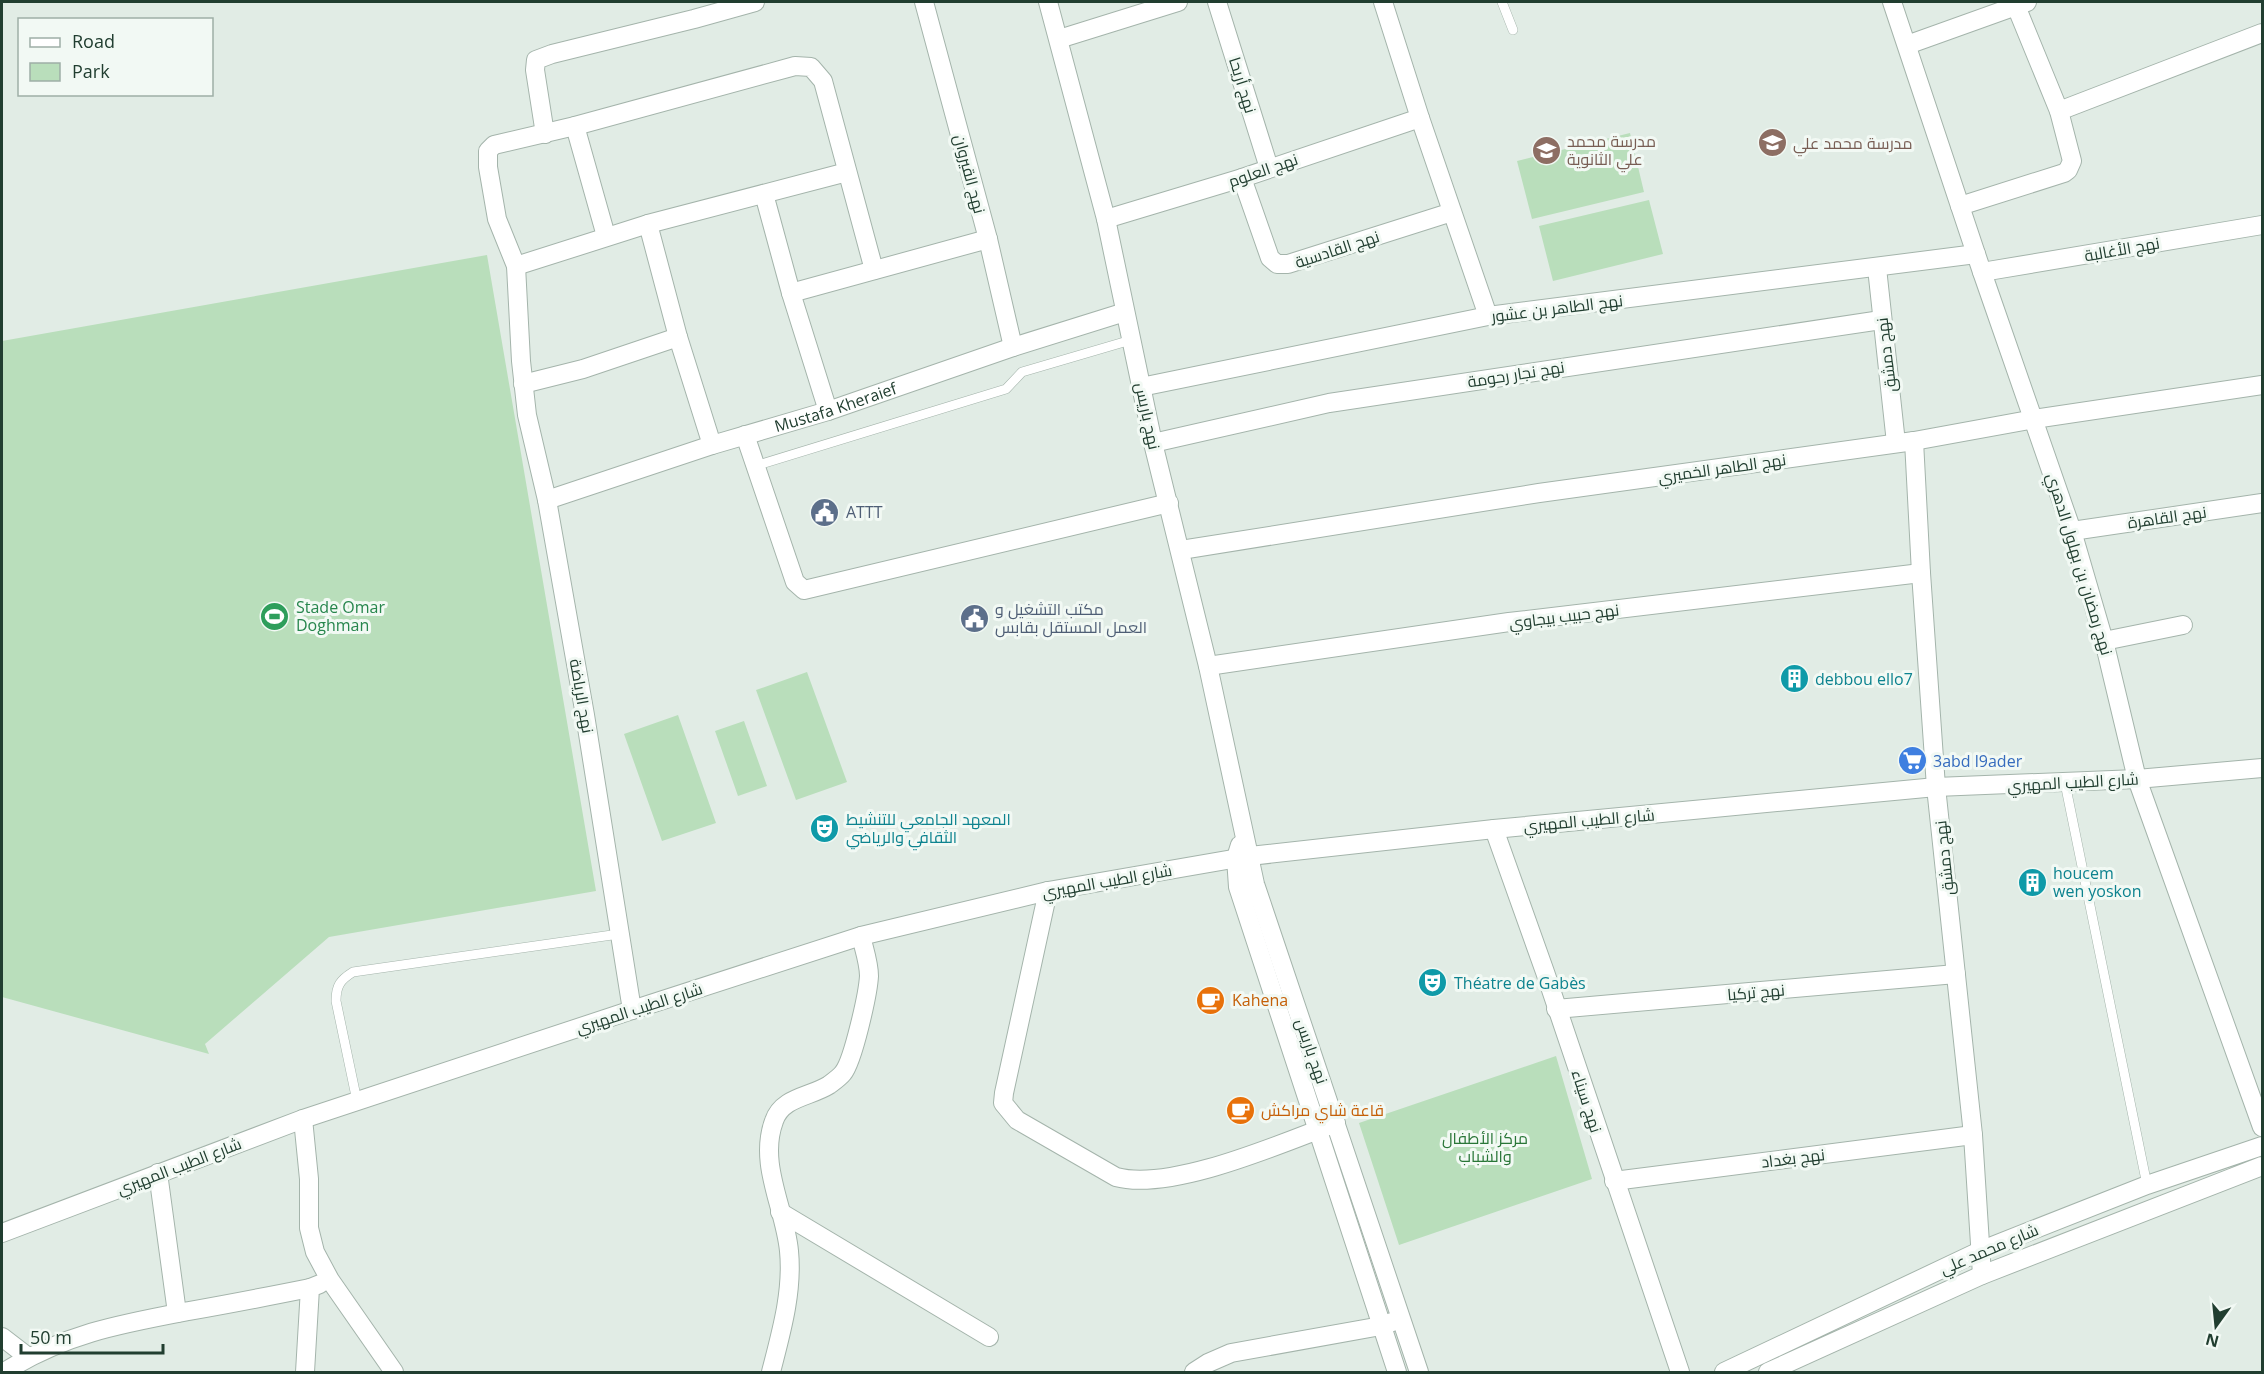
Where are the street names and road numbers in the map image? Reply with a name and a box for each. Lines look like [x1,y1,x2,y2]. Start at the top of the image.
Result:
street label: نهج أريحا [1223,54,1262,116]
street label: نهج القيروان [948,132,991,216]
street label: نهج العلوم [1225,148,1301,193]
street label: نهج القادسية [1292,225,1382,274]
street label: نهج الأغالبة [2083,232,2162,267]
street label: نهج الطاهر بن عشور [1489,289,1624,328]
street label: نهج دمشق [1871,316,1902,394]
street label: نهج نجار رحومة [1466,355,1566,394]
street label: Mustafa Kheraief [772,377,901,437]
street label: نهج باريس [1129,381,1166,452]
street label: نهج الطاهر الخميري [1657,448,1788,491]
street label: نهج رمضان بن بهلول الدهري [2039,470,2118,659]
street label: نهج القاهرة [2126,501,2208,534]
street label: نهج حبيب بيجاوي [1508,598,1621,637]
street label: نهج الرياضة [564,657,599,735]
street label: شارع الطيب المهيري [2007,768,2139,799]
street label: شارع الطيب المهيري [1522,803,1656,840]
street label: نهج دمشق [1929,819,1960,897]
street label: شارع الطيب المهيري [1040,859,1174,906]
street label: شارع الطيب المهيري [573,977,706,1042]
street label: نهج تركيا [1726,979,1786,1006]
street label: نهج باريس [1290,1015,1333,1087]
street label: نهج سيناء [1566,1067,1608,1136]
street label: شارع الطيب المهيري [114,1132,245,1203]
street label: نهج بغداد [1760,1143,1826,1174]
street label: شارع محمد علي [1936,1218,2043,1282]

